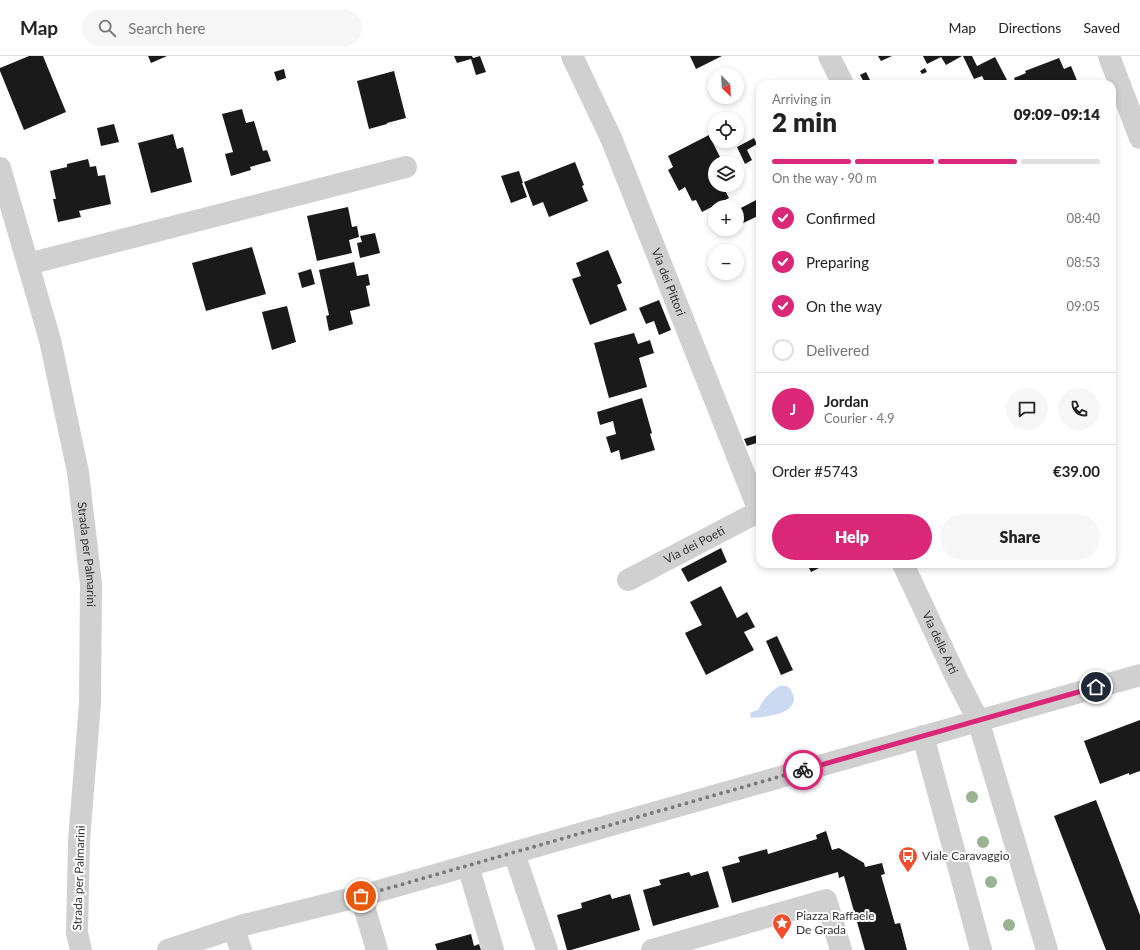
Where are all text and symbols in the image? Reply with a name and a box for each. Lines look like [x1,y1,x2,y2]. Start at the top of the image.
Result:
search box [82,10,362,46]
text: Map [20,16,58,39]
icon: search [96,17,118,39]
text: Search here [128,19,206,37]
text: Map [949,19,976,36]
text: Directions [998,19,1061,36]
text: Saved [1083,19,1120,36]
north arrow [708,68,744,104]
map controls [708,68,744,280]
text: Arriving in [772,91,831,107]
text: 09:09–09:14 [1014,105,1100,123]
text: 2 min [772,106,837,138]
button: locate [708,112,744,148]
button: layers [708,156,744,192]
text: On the way · 90 m [772,170,877,186]
button: + [708,200,744,236]
icon: check [772,207,794,229]
text: Confirmed [806,209,875,227]
text: 08:40 [1067,210,1100,226]
button: − [708,244,744,280]
street label: Via dei Pittori [649,246,689,318]
icon: check [772,251,794,273]
text: Preparing [806,253,869,271]
text: 08:53 [1067,254,1100,270]
icon: check [772,295,794,317]
text: On the way [806,297,882,315]
text: 09:05 [1067,298,1100,314]
text: Delivered [806,341,869,359]
button: chat [1006,388,1048,430]
button: phone [1058,388,1100,430]
text: Jordan [824,392,869,410]
text: J [790,400,796,418]
text: Courier · 4.9 [824,410,895,426]
text: Order #5743 [772,462,858,480]
text: €39.00 [1053,462,1100,480]
street label: Strada per Palmarini [75,501,99,607]
button: Help [772,514,932,560]
button: Share [940,514,1100,560]
street label: Via dei Poeti [661,523,727,567]
street label: Via delle Arti [919,609,962,676]
pin [1079,670,1113,704]
icon: home [1085,676,1107,698]
courier [783,750,823,790]
icon: bike [792,759,814,781]
street label: Strada per Palmarini [69,825,88,931]
bus stop icon: Viale Caravaggio [897,845,919,873]
place label: Viale Caravaggio [922,848,1010,863]
pin [344,879,378,913]
icon: bag [350,885,372,907]
place label: Piazza Raffaele De Grada [796,908,875,937]
place icon: Piazza Raffaele De Grada [771,912,793,940]

